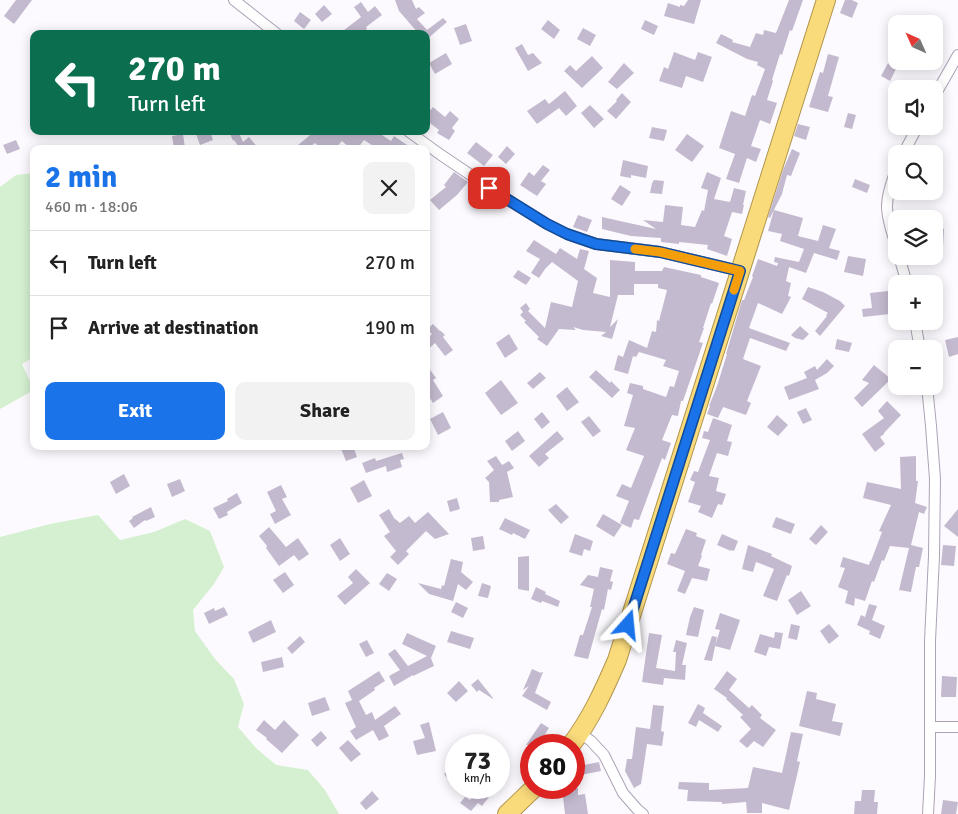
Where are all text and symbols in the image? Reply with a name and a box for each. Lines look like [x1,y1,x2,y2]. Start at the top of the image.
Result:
north arrow [888,15,942,70]
map controls [888,15,943,395]
text: 270 m [128,47,221,90]
icon: left [45,50,110,115]
button: sound [888,80,943,135]
text: Turn left [128,90,206,117]
button: search [888,145,943,200]
text: 2 min [45,159,117,196]
button: close [363,162,415,214]
pin [468,167,510,209]
icon: arrive [475,174,503,202]
text: 460 m · 18:06 [45,197,138,217]
button: layers [888,210,943,265]
icon: left [45,249,73,277]
text: Turn left [88,251,157,275]
text: 270 m [365,251,415,275]
button: + [888,275,943,330]
icon: arrive [45,314,73,342]
text: Arrive at destination [88,316,259,340]
text: 190 m [365,316,415,340]
button: − [888,340,943,395]
button: Exit [45,382,225,440]
button: Share [235,382,415,440]
position arrow [601,598,653,650]
speed limit sign: 80 [520,734,585,799]
text: 73 [464,745,491,776]
text: km/h [464,771,491,786]

